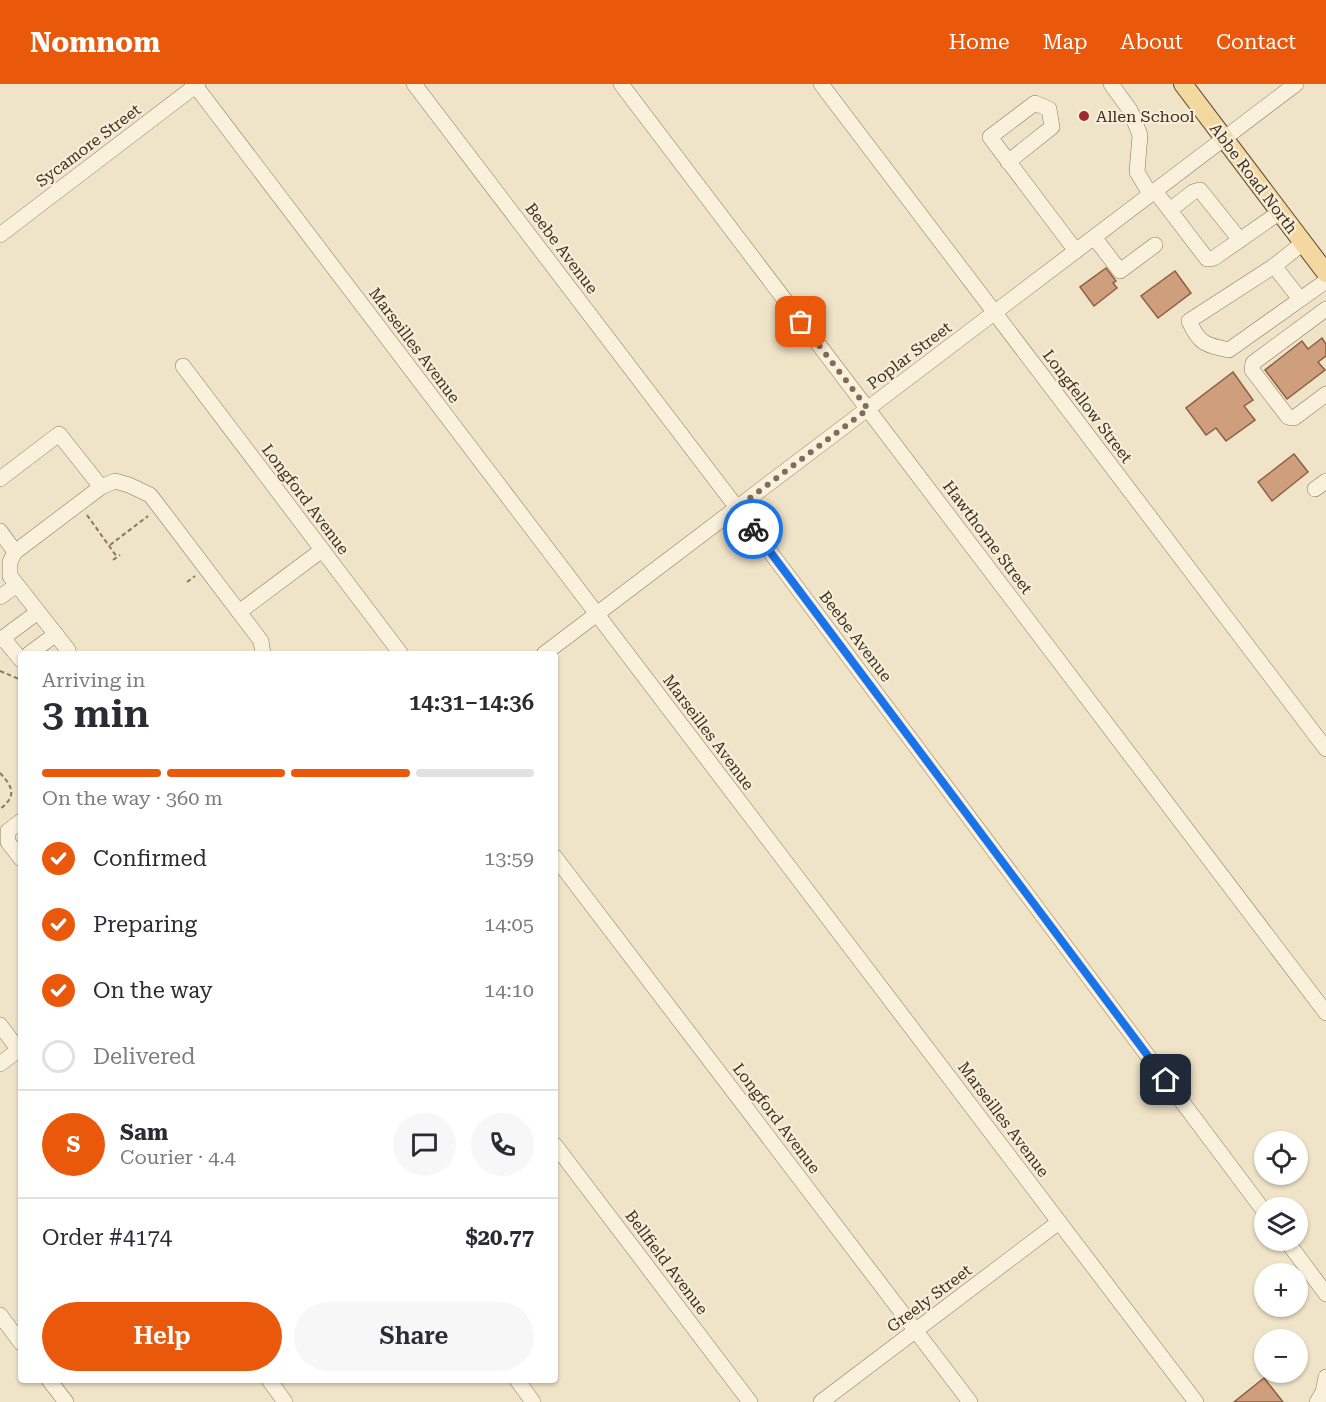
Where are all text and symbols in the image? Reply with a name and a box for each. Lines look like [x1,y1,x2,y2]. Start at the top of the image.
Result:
text: Nomnom [30,26,160,59]
text: Home [949,30,1010,54]
text: Map [1043,30,1088,54]
text: About [1121,30,1183,54]
text: Contact [1216,30,1296,54]
street label: Sycamore Street [32,100,144,191]
place label: Allen School [1096,107,1195,126]
marker: Allen School [1077,109,1091,123]
street label: Abbe Road North [1206,119,1301,237]
street label: Beebe Avenue [521,199,602,298]
street label: Marseilles Avenue [365,284,464,407]
pin [775,296,826,347]
icon: bag [784,305,817,338]
street label: Poplar Street [864,318,955,393]
street label: Longfellow Street [1039,346,1136,467]
street label: Longford Avenue [258,440,353,558]
street label: Hawthorne Street [939,477,1036,598]
courier [723,499,783,559]
icon: bike [737,513,770,546]
street label: Beebe Avenue [815,587,896,686]
text: Arriving in [42,668,145,692]
street label: Marseilles Avenue [659,671,758,794]
text: 14:31–14:36 [409,690,534,715]
text: 3 min [42,691,149,737]
text: On the way · 360 m [42,786,223,810]
icon: check [42,842,75,875]
text: Confirmed [93,846,207,871]
text: 13:59 [484,846,534,870]
icon: check [42,908,75,941]
text: Preparing [93,912,197,937]
text: 14:05 [484,912,534,936]
icon: check [42,974,75,1007]
text: On the way [93,978,213,1003]
text: 14:10 [484,978,534,1002]
text: Delivered [93,1044,195,1069]
pin [1140,1054,1191,1105]
street label: Marseilles Avenue [954,1058,1053,1181]
street label: Longford Avenue [729,1059,824,1177]
icon: home [1149,1063,1182,1096]
button: chat [393,1113,456,1176]
button: phone [471,1113,534,1176]
text: Sam [120,1120,168,1145]
map controls [1254,1131,1308,1383]
button: locate [1254,1131,1308,1185]
text: S [67,1132,80,1157]
text: Courier · 4.4 [120,1145,236,1169]
button: layers [1254,1197,1308,1251]
street label: Bellfield Avenue [621,1207,712,1318]
text: Order #4174 [42,1225,172,1250]
text: $20.77 [465,1225,534,1250]
street label: Greely Street [883,1260,975,1336]
button: + [1254,1263,1308,1317]
button: Help [42,1302,282,1371]
button: Share [294,1302,534,1371]
button: − [1254,1329,1308,1383]

